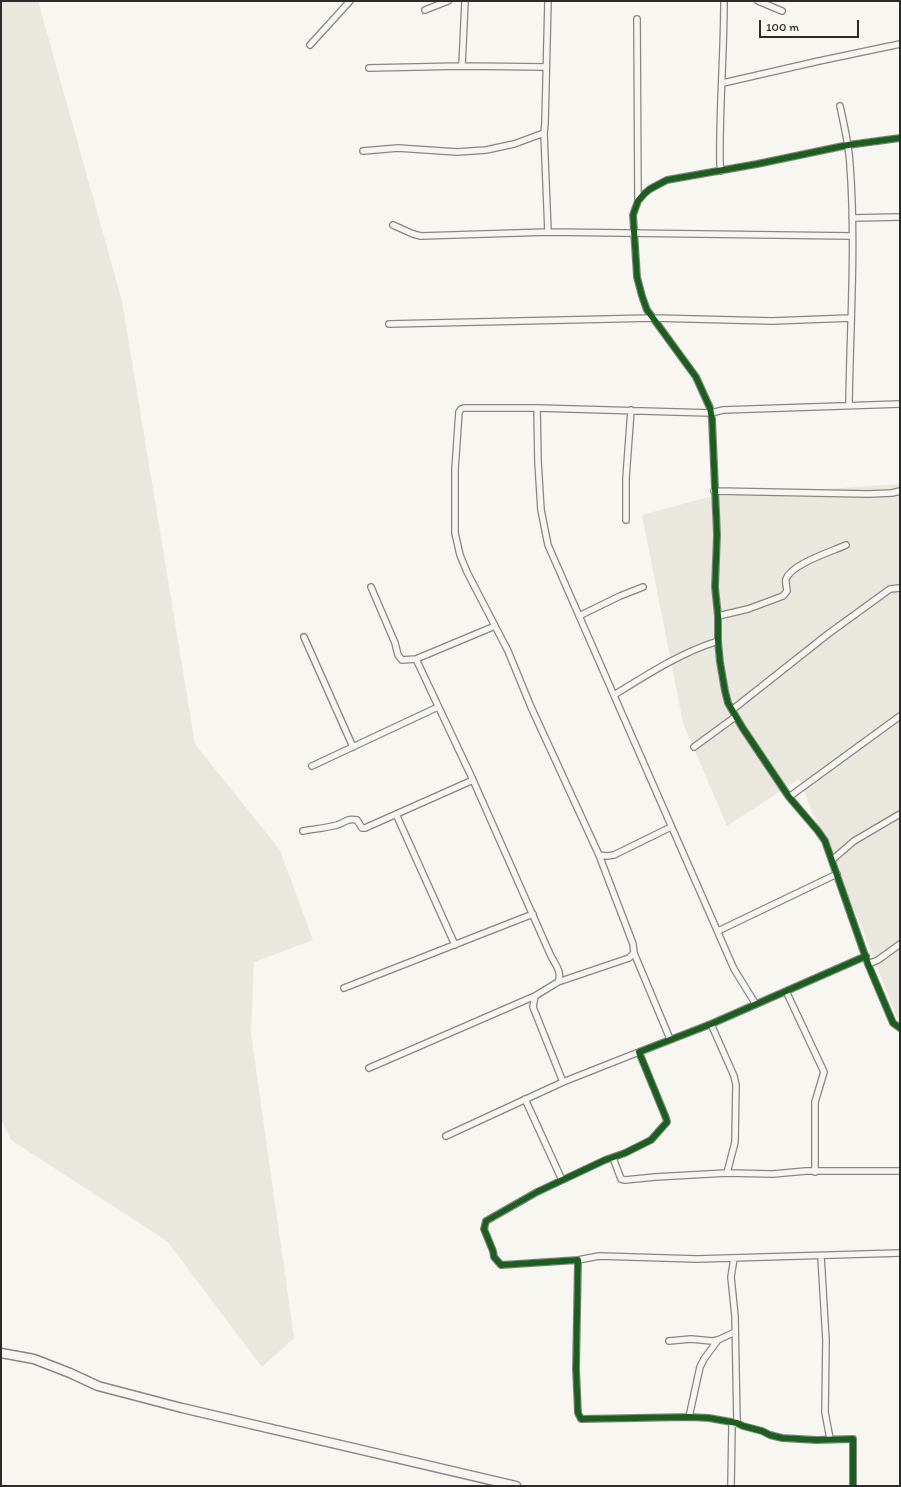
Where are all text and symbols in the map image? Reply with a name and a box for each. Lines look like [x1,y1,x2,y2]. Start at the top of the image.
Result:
scale bar [761,12,861,38]
text: 100 m [766,20,799,34]

